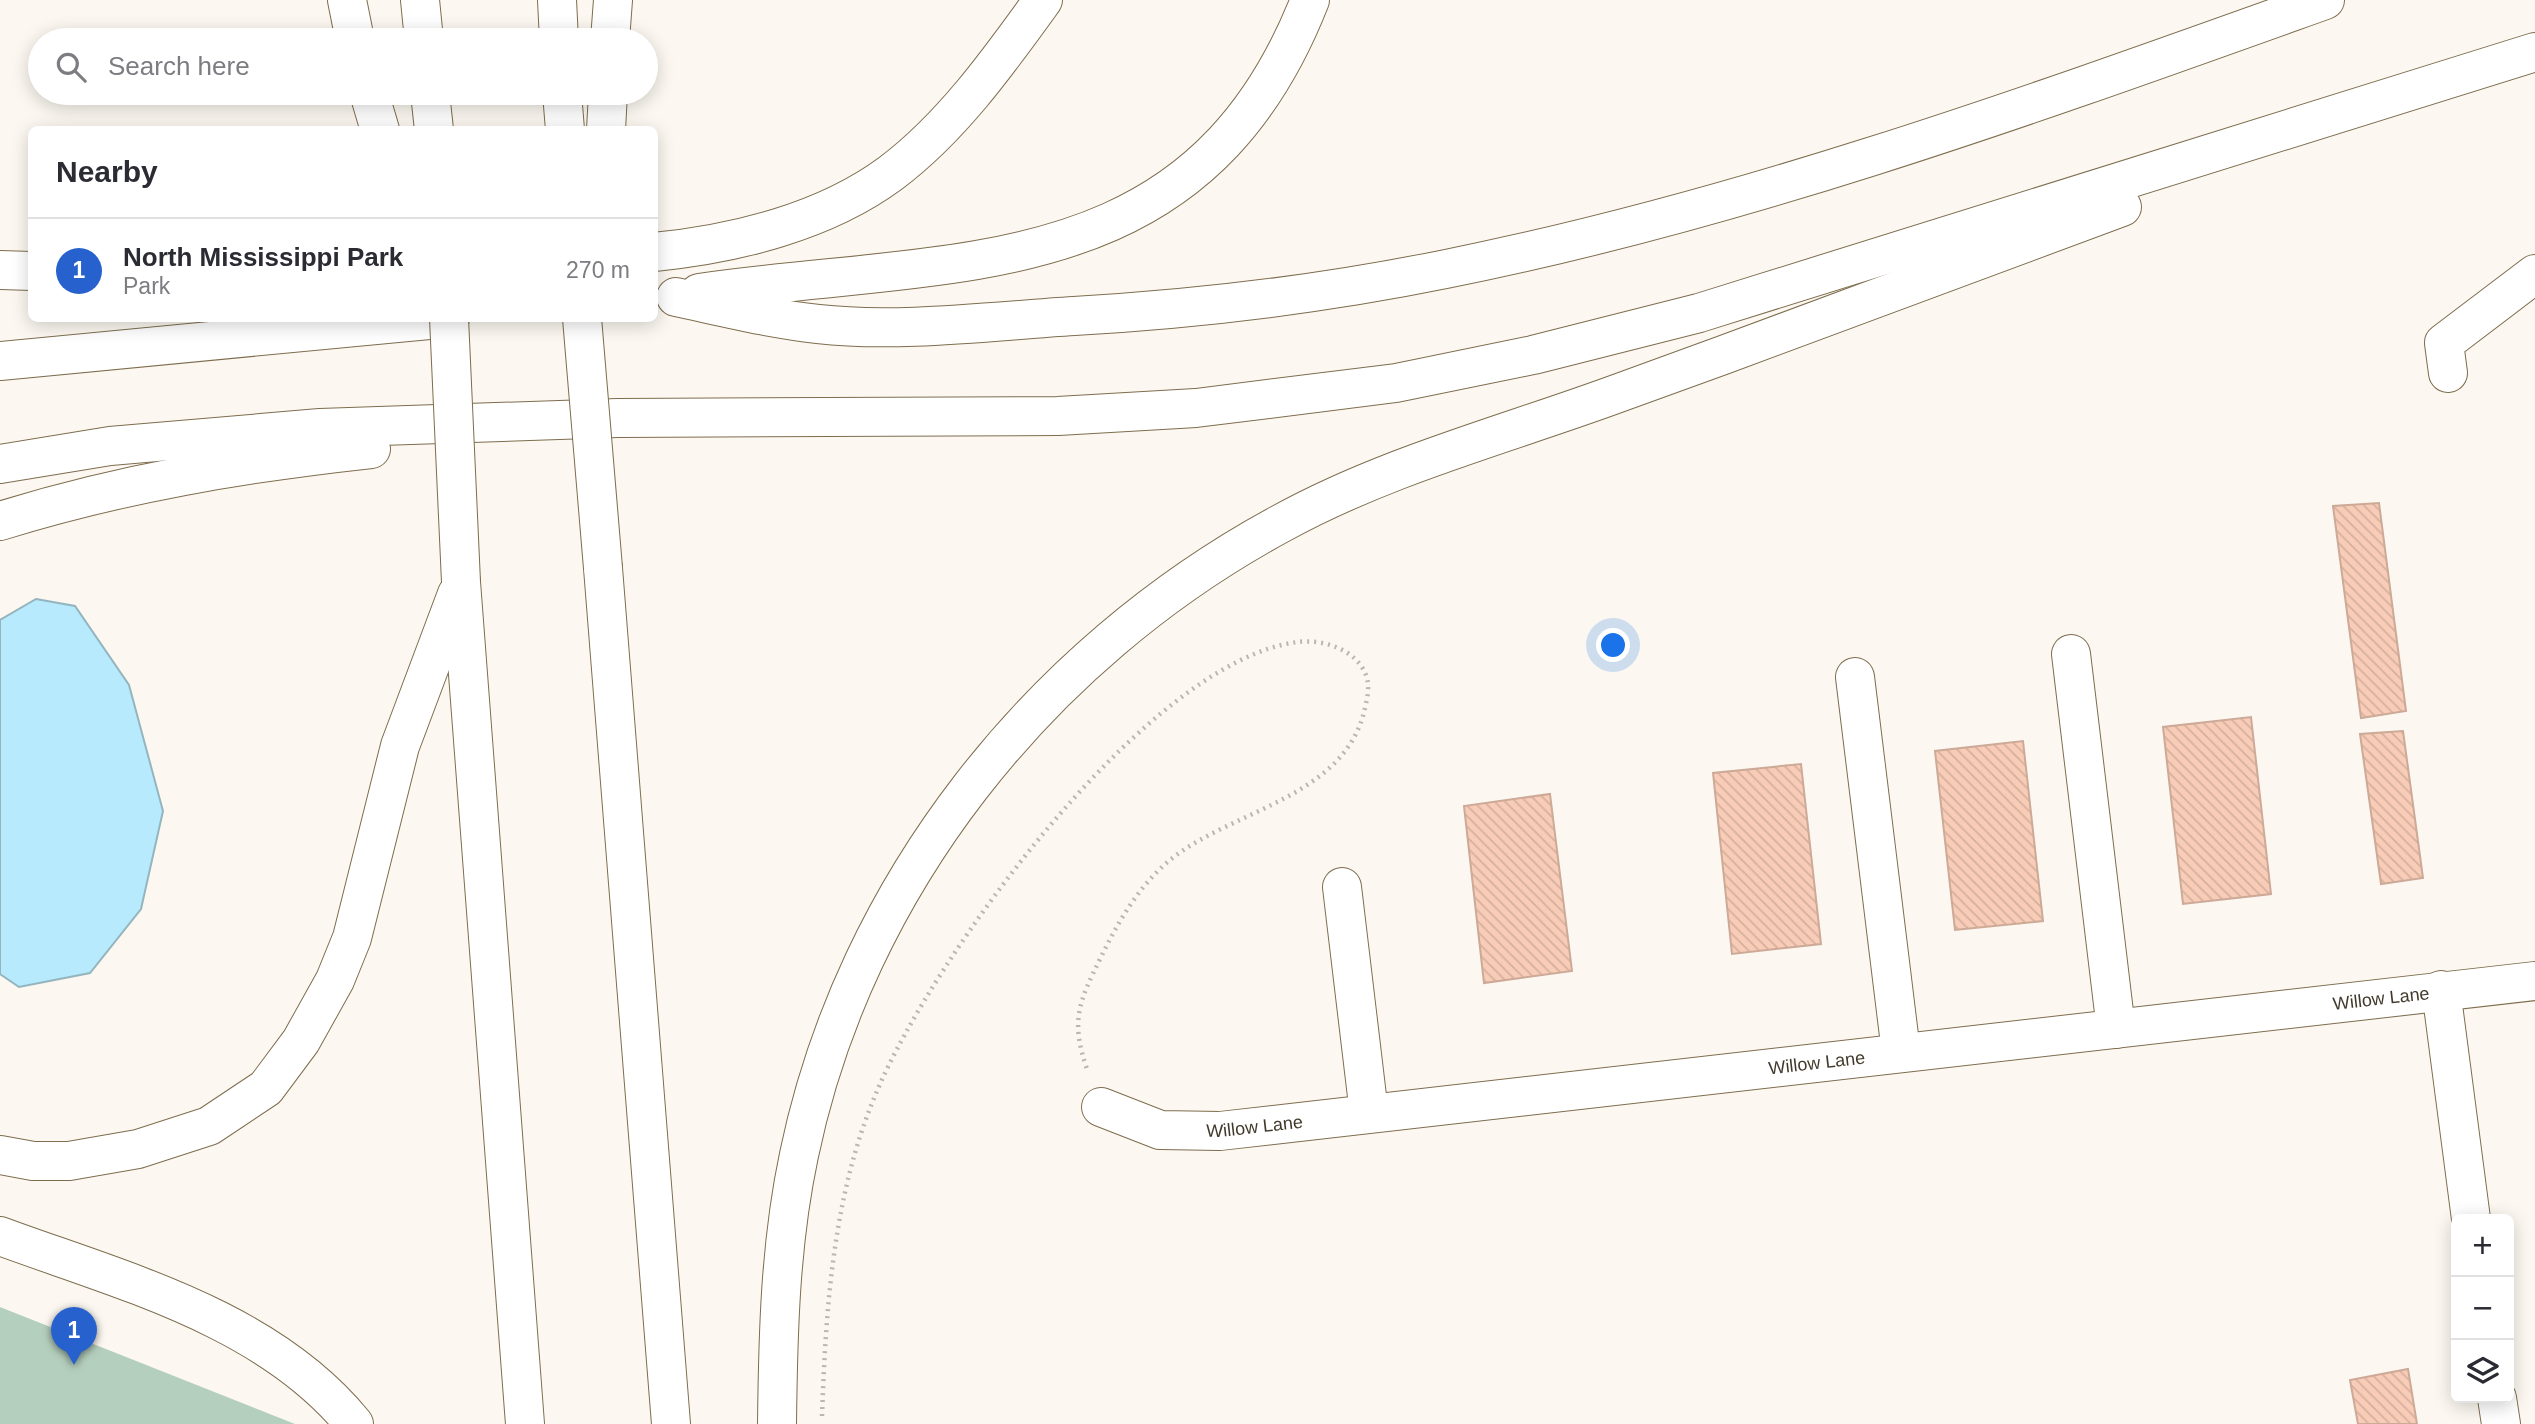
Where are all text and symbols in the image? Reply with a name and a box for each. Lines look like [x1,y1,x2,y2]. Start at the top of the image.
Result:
search box [28,28,658,105]
icon: search [52,48,90,86]
text: Search here [108,51,250,81]
text: Nearby [56,155,158,188]
text: North Mississippi Park [123,242,403,272]
text: 1 [73,257,85,283]
text: 270 m [566,257,630,283]
text: Park [123,273,170,299]
your location [1596,628,1630,662]
street label: Willow Lane [2332,983,2431,1014]
street label: Willow Lane [1767,1047,1866,1078]
street label: Willow Lane [1206,1112,1304,1141]
map controls [2451,1214,2514,1403]
button: + [2451,1214,2514,1277]
button: − [2451,1277,2514,1340]
pin: 1 [51,1307,97,1365]
button: layers [2451,1340,2514,1403]

